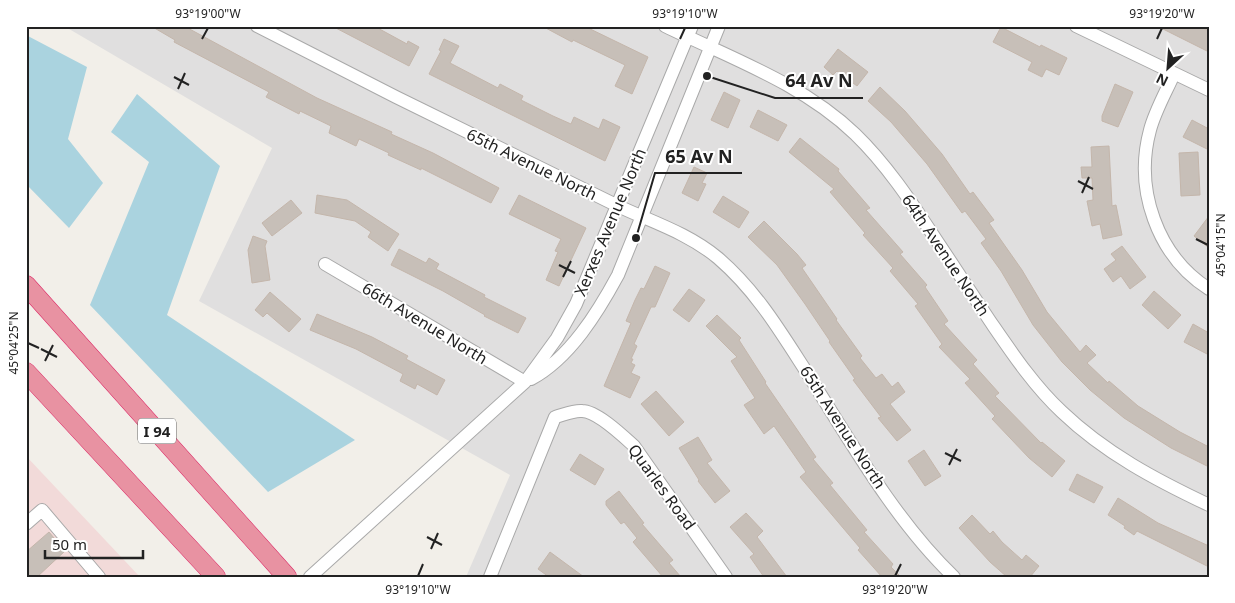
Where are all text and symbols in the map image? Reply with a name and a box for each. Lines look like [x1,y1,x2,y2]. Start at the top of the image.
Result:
text: 93°19'00"W [175,5,241,22]
text: 93°19'10"W [652,5,718,22]
text: 93°19'20"W [1129,5,1195,22]
north arrow [1142,42,1192,92]
callout: 64 Av N [775,65,863,98]
text: 64 Av N [785,68,853,92]
text: N [1153,69,1171,91]
street label: 65th Avenue North [463,123,601,205]
callout: 65 Av N [655,140,742,173]
text: 65 Av N [665,144,733,168]
street label: Xerxes Avenue North [569,145,651,299]
street label: 64th Avenue North [897,190,995,320]
text: 45°04'15"N [1212,213,1229,277]
street label: 66th Avenue North [358,277,492,369]
text: 45°04'25"N [5,311,22,375]
street label: 65th Avenue North [795,361,891,493]
road number: I 94 [138,418,176,444]
street label: Quarles Road [623,440,701,534]
scale bar [45,528,142,560]
text: 50 m [52,534,87,554]
text: 93°19'10"W [385,581,451,598]
text: 93°19'20"W [862,581,928,598]

